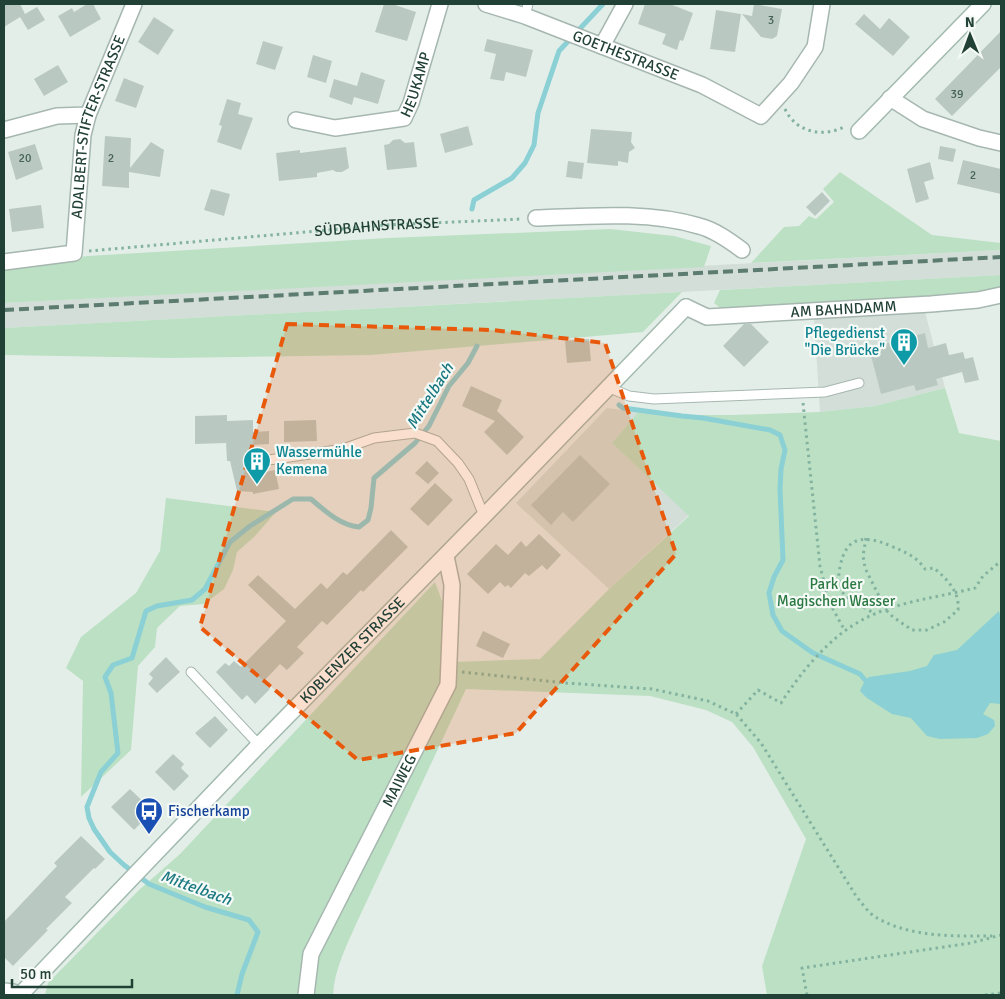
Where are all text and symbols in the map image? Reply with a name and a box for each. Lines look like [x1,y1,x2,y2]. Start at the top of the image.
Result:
north arrow [945,10,995,60]
house number: 3 [768,13,774,28]
text: N [965,14,975,31]
street label: GOETHESTRASSE [570,26,682,84]
street label: ADALBERT-STIFTER-STRASSE [68,33,129,219]
street label: HEUKAMP [397,50,434,120]
house number: 39 [951,87,963,102]
house number: 20 [19,151,31,166]
house number: 2 [108,151,114,166]
house number: 2 [970,168,976,183]
street label: SÜDBAHNSTRASSE [314,214,440,240]
street label: AM BAHNDAMM [790,297,897,321]
place label: Pflegedienst "Die Brücke" [805,324,885,359]
building icon: Pflegedienst "Die Brücke" [889,327,919,366]
water label: Mittelbach [402,358,459,433]
place label: Wassermühle Kemena [276,443,362,478]
building icon: Wassermühle Kemena [242,446,272,485]
park label: Park der Magischen Wasser [777,575,896,610]
street label: KOBLENZER STRASSE [296,593,409,707]
street label: MAIWEG [379,751,420,810]
bus stop icon: Fischerkamp [134,796,164,835]
place label: Fischerkamp [168,802,250,820]
water label: Mittelbach [158,866,235,910]
scale bar [12,956,132,988]
text: 50 m [20,965,51,983]

